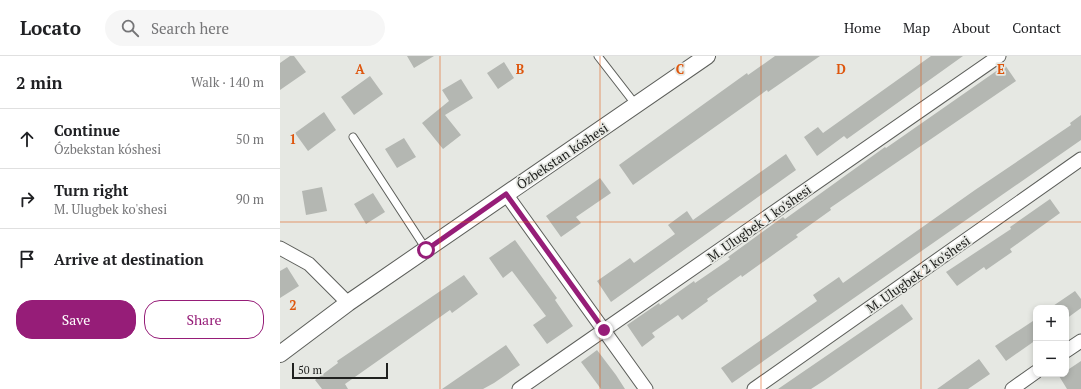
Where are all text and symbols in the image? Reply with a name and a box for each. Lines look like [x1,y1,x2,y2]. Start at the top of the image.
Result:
search box [105,10,385,46]
text: Locato [20,15,81,40]
icon: search [119,17,141,39]
text: Search here [151,18,229,38]
text: Home [844,18,881,37]
text: Map [903,18,930,37]
text: About [952,18,990,37]
text: Contact [1012,18,1061,37]
text: A [355,60,365,78]
text: B [516,60,524,78]
text: C [676,60,684,78]
text: D [836,60,846,78]
text: E [997,60,1005,78]
text: 2 min [16,71,63,94]
text: Walk · 140 m [191,73,264,91]
street label: Ózbekstan kóshesi [513,119,611,193]
text: Continue [54,120,120,140]
icon: ahead [16,128,38,150]
text: 50 m [236,130,264,148]
text: 1 [289,130,297,148]
text: Ózbekstan kóshesi [54,140,161,158]
text: Turn right [54,180,129,200]
street label: M. Ulugbek 1 ko'shesi [703,180,815,266]
icon: right [16,188,38,210]
text: 90 m [236,190,264,208]
text: M. Ulugbek ko'shesi [54,200,167,218]
street label: M. Ulugbek 2 ko'shesi [862,231,974,317]
route start [417,241,435,259]
icon: arrive [16,248,38,270]
text: Arrive at destination [54,249,204,269]
text: 2 [289,296,297,314]
button: Save [16,300,136,339]
button: Share [144,300,264,339]
map controls [1033,305,1069,377]
button: + [1033,305,1069,341]
route end [595,321,613,339]
button: − [1033,341,1069,377]
scale bar [292,361,388,380]
text: 50 m [298,363,322,377]

